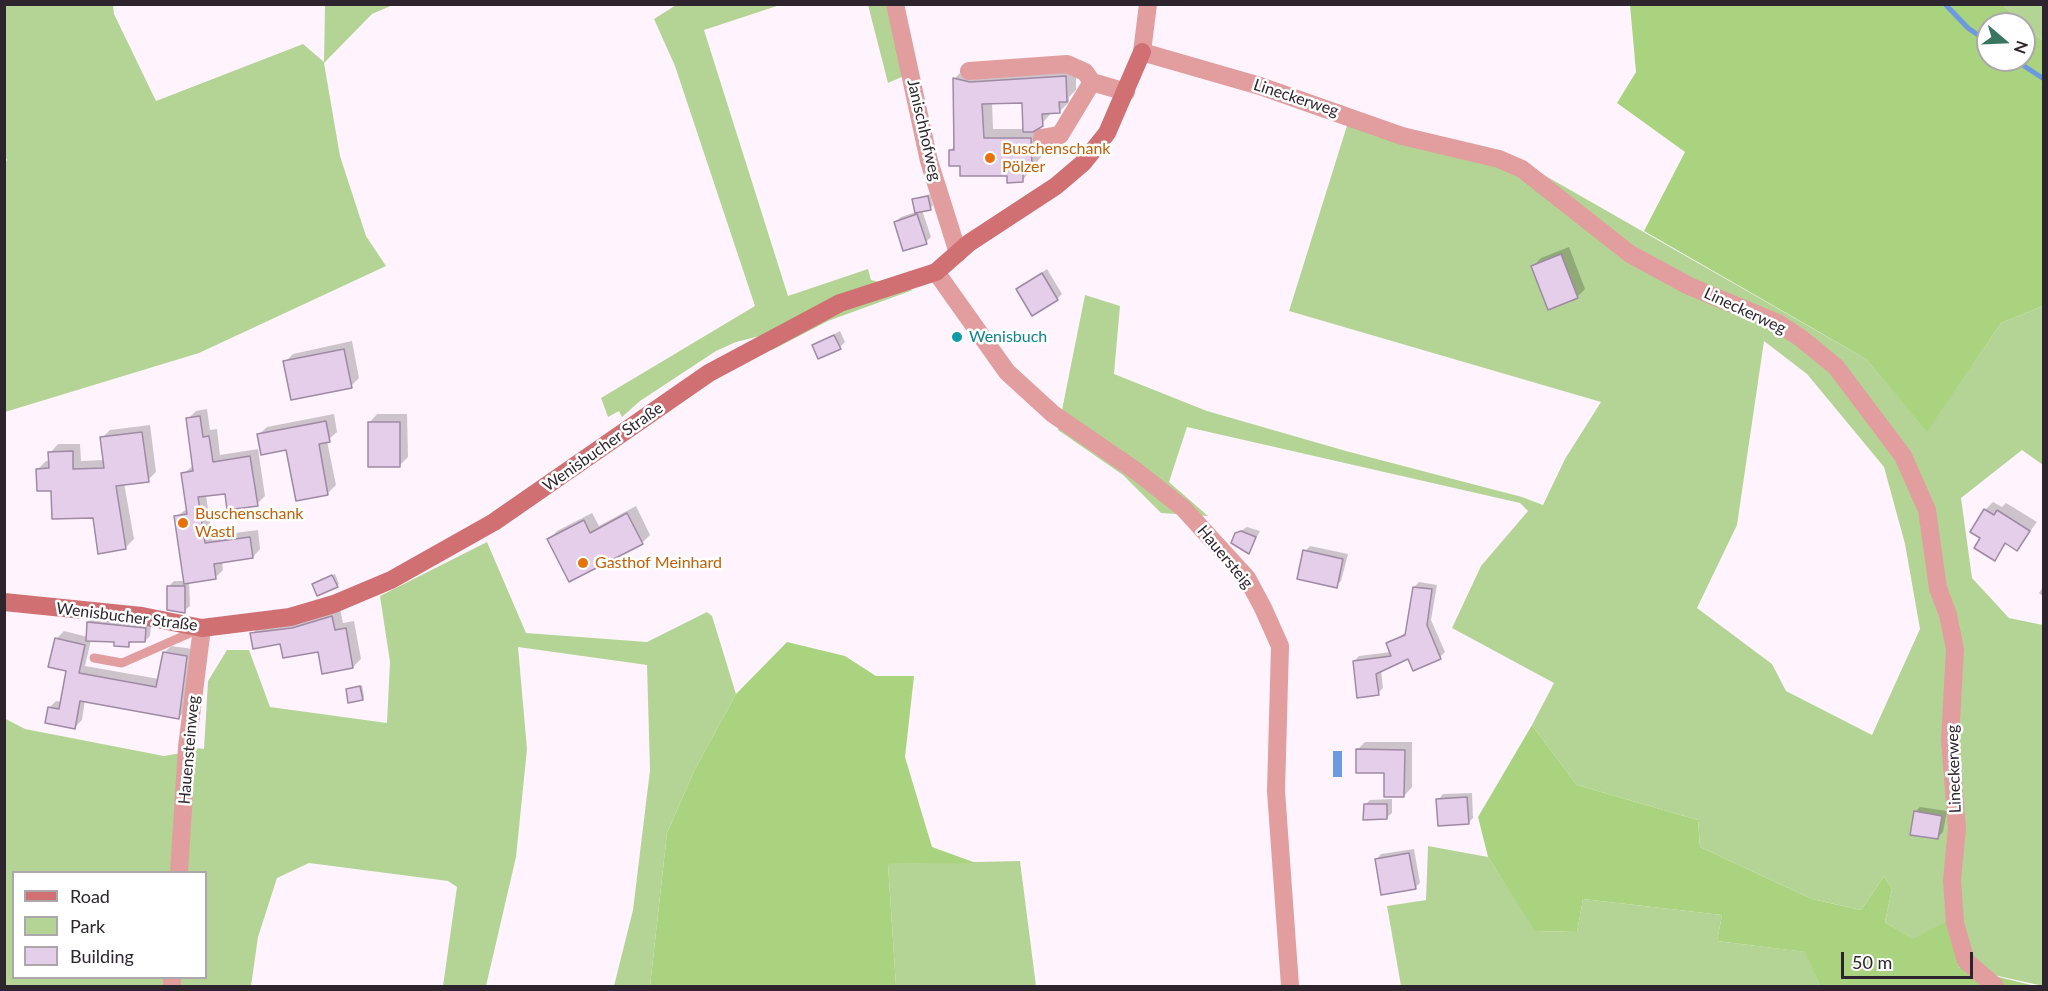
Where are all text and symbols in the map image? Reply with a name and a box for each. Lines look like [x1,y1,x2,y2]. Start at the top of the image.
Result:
north arrow [1976,12,2036,72]
text: N [2011,38,2033,56]
street label: Lineckerweg [1251,75,1341,121]
street label: Janischhofweg [903,78,945,182]
place label: Buschenschank Pölzer [1002,139,1110,177]
marker: Buschenschank Pölzer [983,151,997,165]
street label: Lineckerweg [1701,284,1789,338]
place label: Wenisbuch [969,327,1047,347]
marker: Wenisbuch [950,330,964,344]
street label: Wenisbucher Straße [539,398,667,496]
place label: Buschenschank Wastl [195,504,303,542]
marker: Buschenschank Wastl [176,516,190,530]
street label: Hauersteig [1193,522,1257,592]
place label: Gasthof Meinhard [595,553,722,573]
marker: Gasthof Meinhard [576,556,590,570]
street label: Wenisbucher Straße [55,599,199,635]
street label: Hauensteinweg [175,695,203,805]
street label: Lineckerweg [1943,725,1965,813]
legend [12,871,207,979]
text: Road [70,885,110,907]
text: Park [70,915,105,937]
scale bar [1844,940,1976,978]
text: Building [70,945,134,967]
text: 50 m [1852,951,1892,973]

